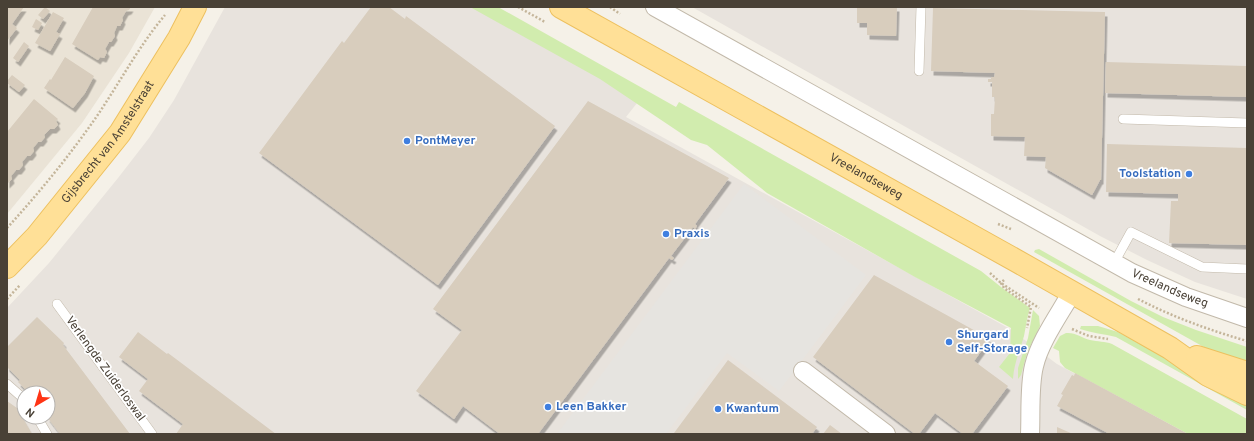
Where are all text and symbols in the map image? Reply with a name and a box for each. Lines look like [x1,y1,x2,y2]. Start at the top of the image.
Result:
street label: Gijsbrecht van Amstelstraat [58,78,158,207]
place label: PontMeyer [415,133,475,149]
marker: PontMeyer [402,136,412,146]
street label: Vreelandseweg [826,150,906,204]
place label: Toolstation [1119,166,1181,182]
marker: Toolstation [1184,169,1194,179]
place label: Praxis [674,226,710,242]
marker: Praxis [661,229,671,239]
street label: Vreelandseweg [1129,266,1210,312]
street label: Verlengde Zuiderloswal [62,313,148,425]
place label: Shurgard Self-Storage [957,327,1027,357]
marker: Shurgard Self-Storage [944,337,954,347]
north arrow [16,385,56,425]
place label: Leen Bakker [556,399,626,415]
place label: Kwantum [726,401,779,417]
marker: Leen Bakker [543,402,553,412]
text: N [23,404,38,420]
marker: Kwantum [713,404,723,414]

